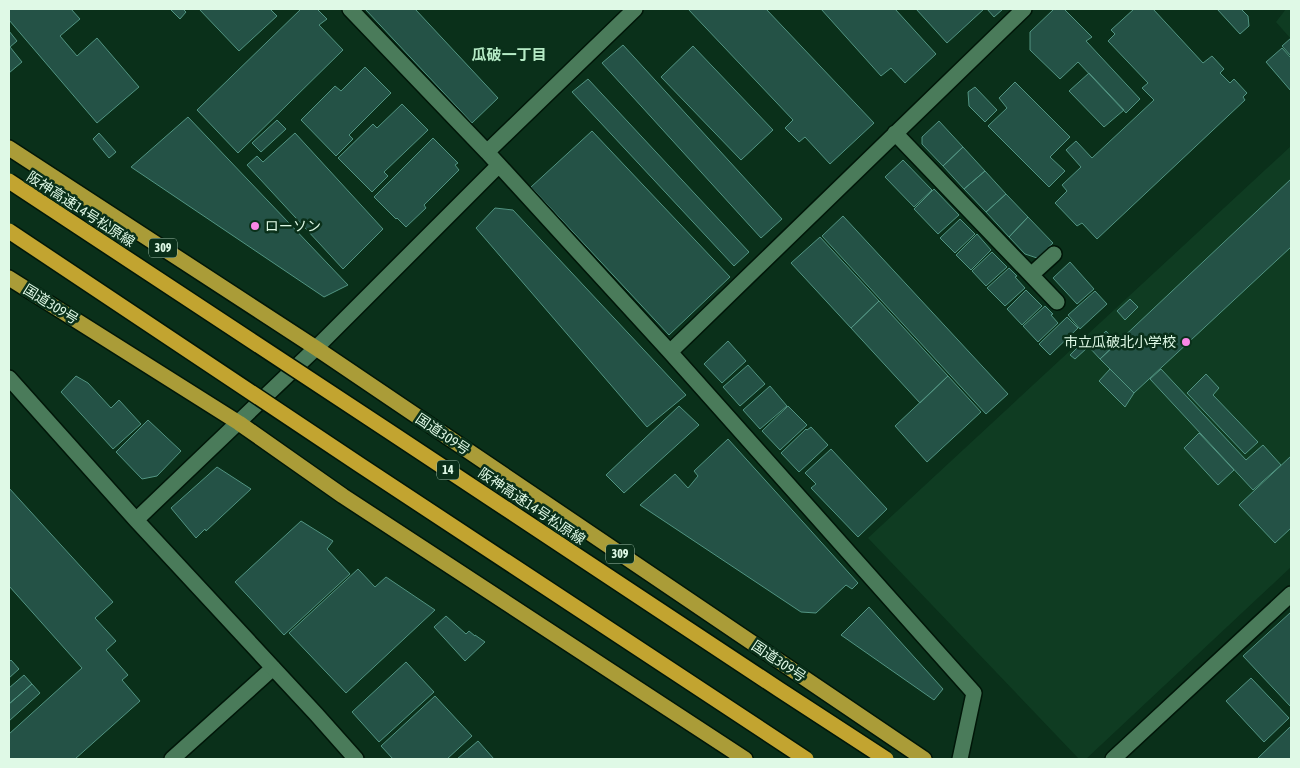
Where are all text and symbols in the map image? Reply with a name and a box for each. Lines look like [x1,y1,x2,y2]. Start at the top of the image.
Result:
district label: 瓜破一丁目 [471,46,547,63]
street label: 阪神高速14号松原線 [24,168,138,250]
place label: ローソン [265,218,321,234]
marker: ローソン [249,220,261,232]
road number: 309 [149,238,177,258]
street label: 国道309号 [21,281,81,327]
place label: 市立瓜破北小学校 [1064,334,1176,350]
marker: 市立瓜破北小学校 [1180,336,1192,348]
street label: 国道309号 [413,410,473,458]
road number: 14 [437,460,459,480]
street label: 阪神高速14号松原線 [476,464,588,548]
road number: 309 [606,544,634,564]
street label: 国道309号 [749,637,809,685]

